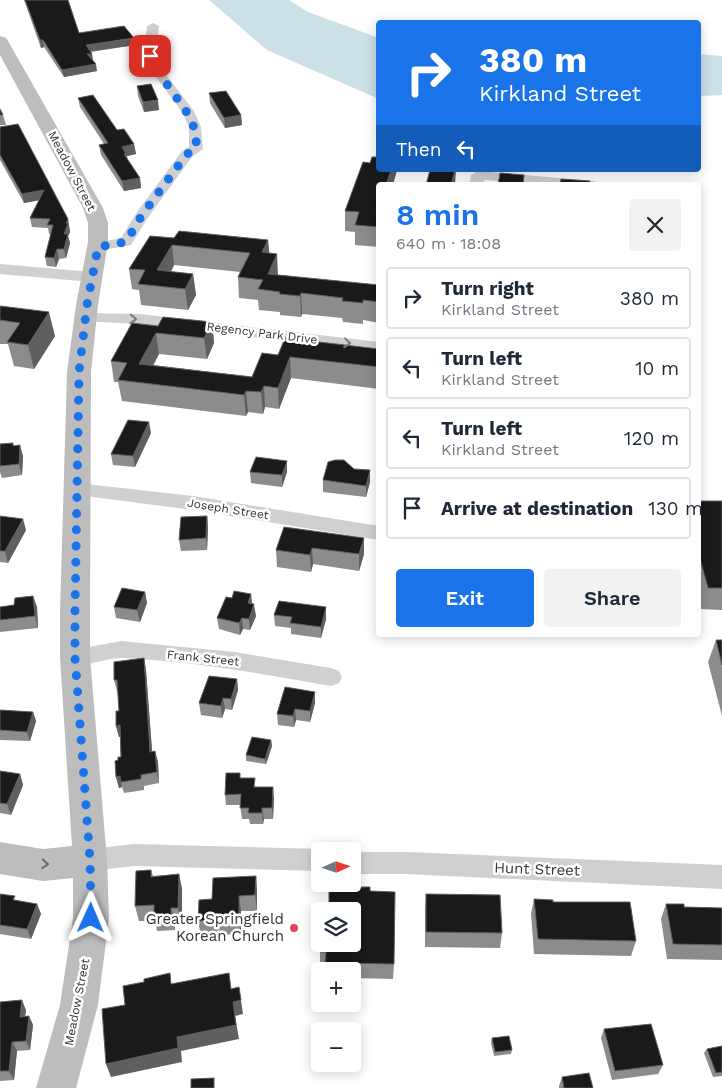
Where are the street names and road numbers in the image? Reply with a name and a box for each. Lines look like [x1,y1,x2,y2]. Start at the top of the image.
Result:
street label: Meadow Street [45,129,99,213]
street label: Regency Park Drive [206,319,318,347]
street label: Joseph Street [186,496,270,522]
street label: Frank Street [166,647,240,669]
street label: Hunt Street [494,859,581,880]
street label: Meadow Street [62,957,92,1047]

